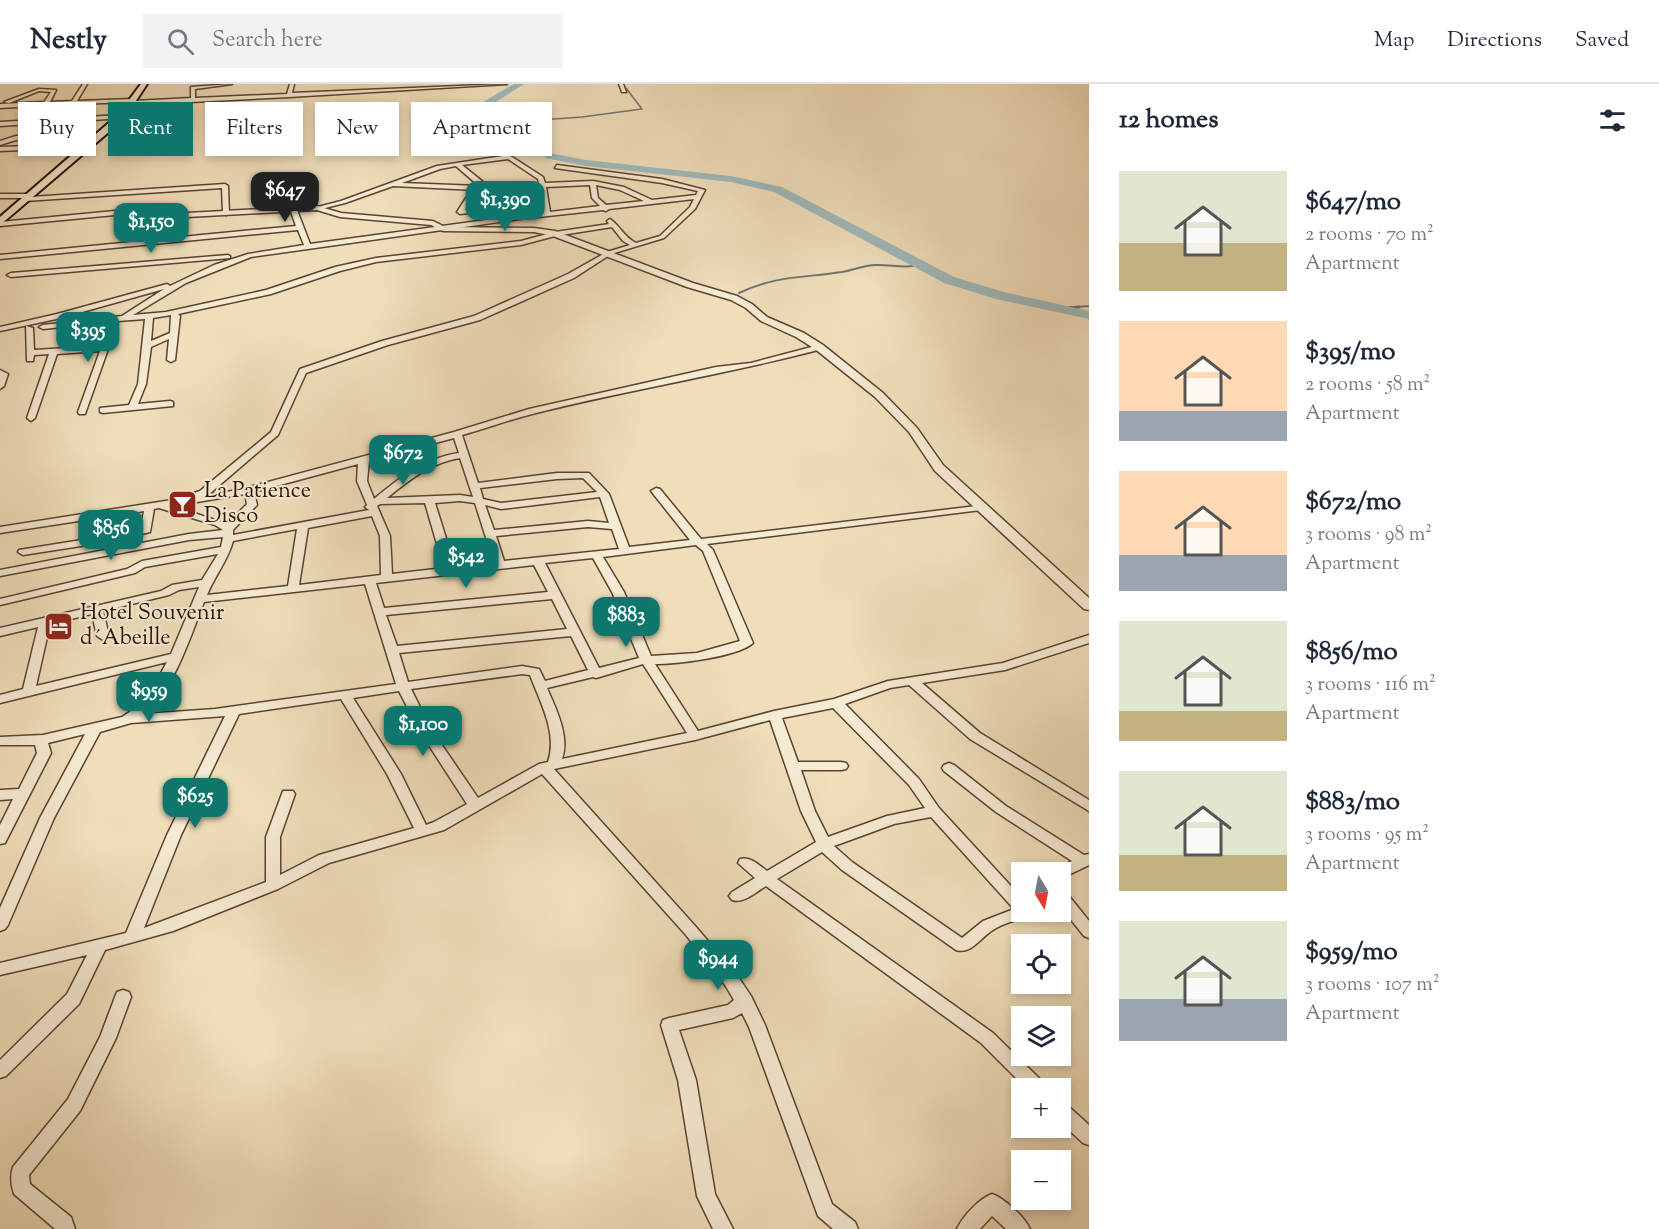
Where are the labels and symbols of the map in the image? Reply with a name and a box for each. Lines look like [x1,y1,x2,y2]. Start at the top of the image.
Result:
pin: $647 [249,172,321,223]
pin: $1,390 [456,181,554,232]
pin: $1,150 [102,203,200,254]
pin: $395 [52,312,124,363]
pin: $672 [367,435,439,486]
place label: La Patience Disco [204,476,311,533]
bar icon: La Patience Disco [167,489,199,521]
pin: $856 [75,510,147,561]
pin: $542 [430,538,502,589]
pin: $883 [590,597,662,648]
place label: Hotel Souvenir d´Abeille [80,598,224,655]
hotel icon: Hotel Souvenir d´Abeille [43,611,75,643]
pin: $959 [113,672,185,723]
pin: $1,100 [374,706,472,757]
pin: $625 [159,778,231,829]
north arrow [1011,862,1071,922]
pin: $944 [682,940,754,991]

